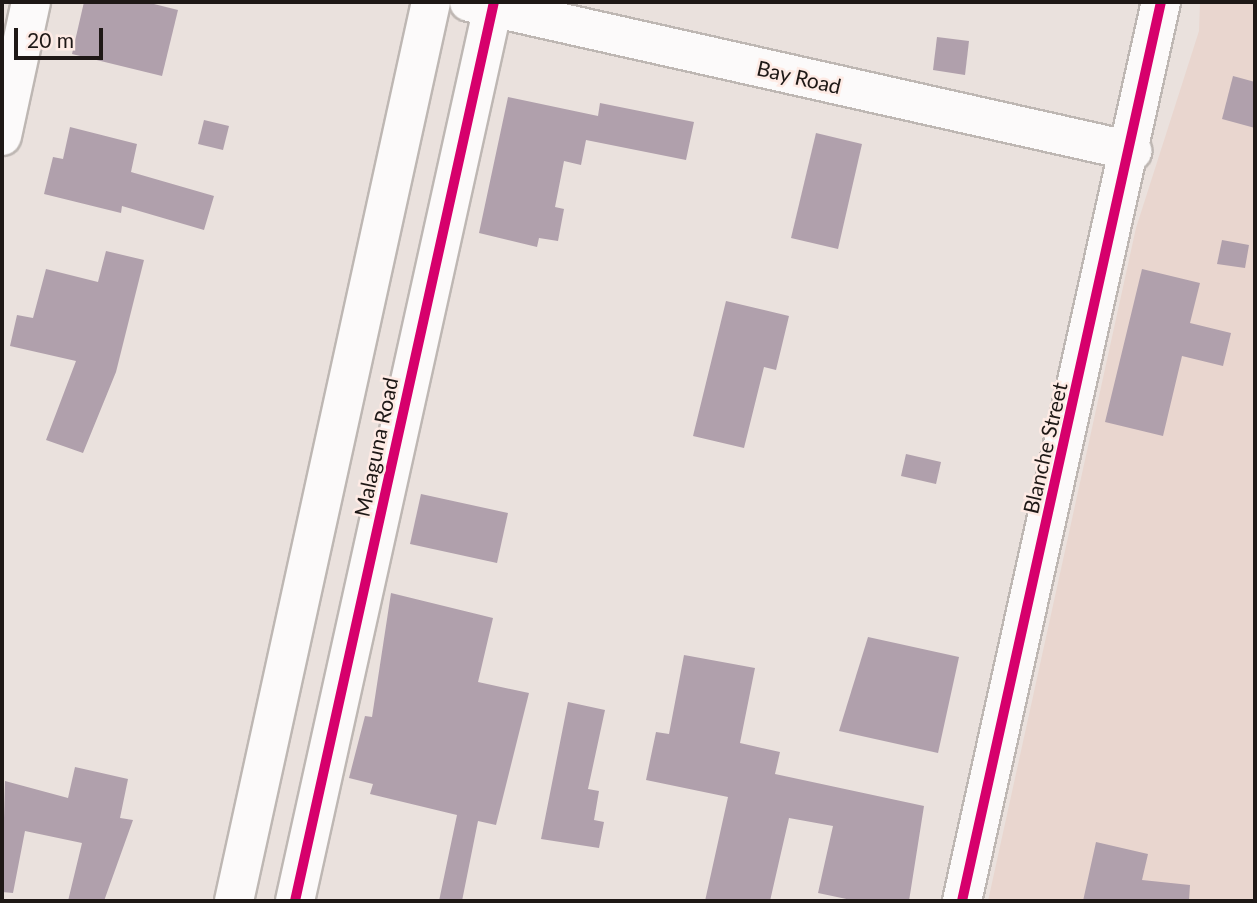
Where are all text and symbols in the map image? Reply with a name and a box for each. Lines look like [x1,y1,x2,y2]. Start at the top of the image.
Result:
scale bar [18,14,107,58]
text: 20 m [27,27,74,52]
street label: Bay Road [754,55,844,99]
street label: Malaguna Road [349,375,403,519]
street label: Blanche Street [1018,380,1072,516]

